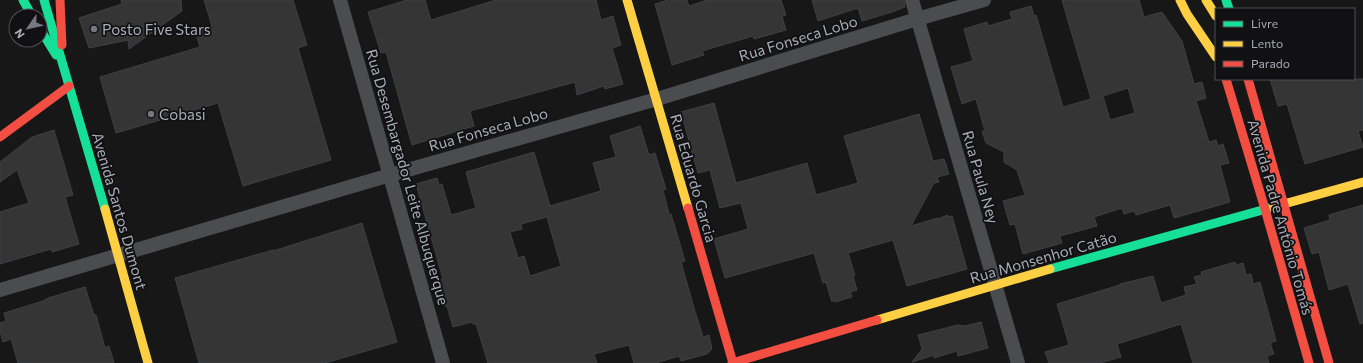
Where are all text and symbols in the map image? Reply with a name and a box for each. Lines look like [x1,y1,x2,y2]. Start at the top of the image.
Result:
north arrow [8,8,48,48]
legend [1215,8,1355,80]
street label: Rua Fonseca Lobo [736,11,860,65]
text: Livre [1251,16,1278,30]
place label: Posto Five Stars [102,20,211,38]
marker: Posto Five Stars [89,24,99,34]
text: N [12,27,27,41]
text: Lento [1251,36,1283,50]
street label: Rua Desembargador Leite Albuquerque [363,47,453,307]
text: Parado [1251,56,1290,70]
street label: Rua Fonseca Lobo [426,103,550,155]
place label: Cobasi [159,105,206,123]
marker: Cobasi [146,109,156,119]
street label: Rua Eduardo Garcia [667,112,721,244]
street label: Avenida Padre Antônio Tomás [1244,117,1318,317]
street label: Rua Paula Ney [959,128,1003,226]
street label: Avenida Santos Dumont [89,130,151,292]
street label: Rua Monsenhor Catão [968,227,1118,287]

